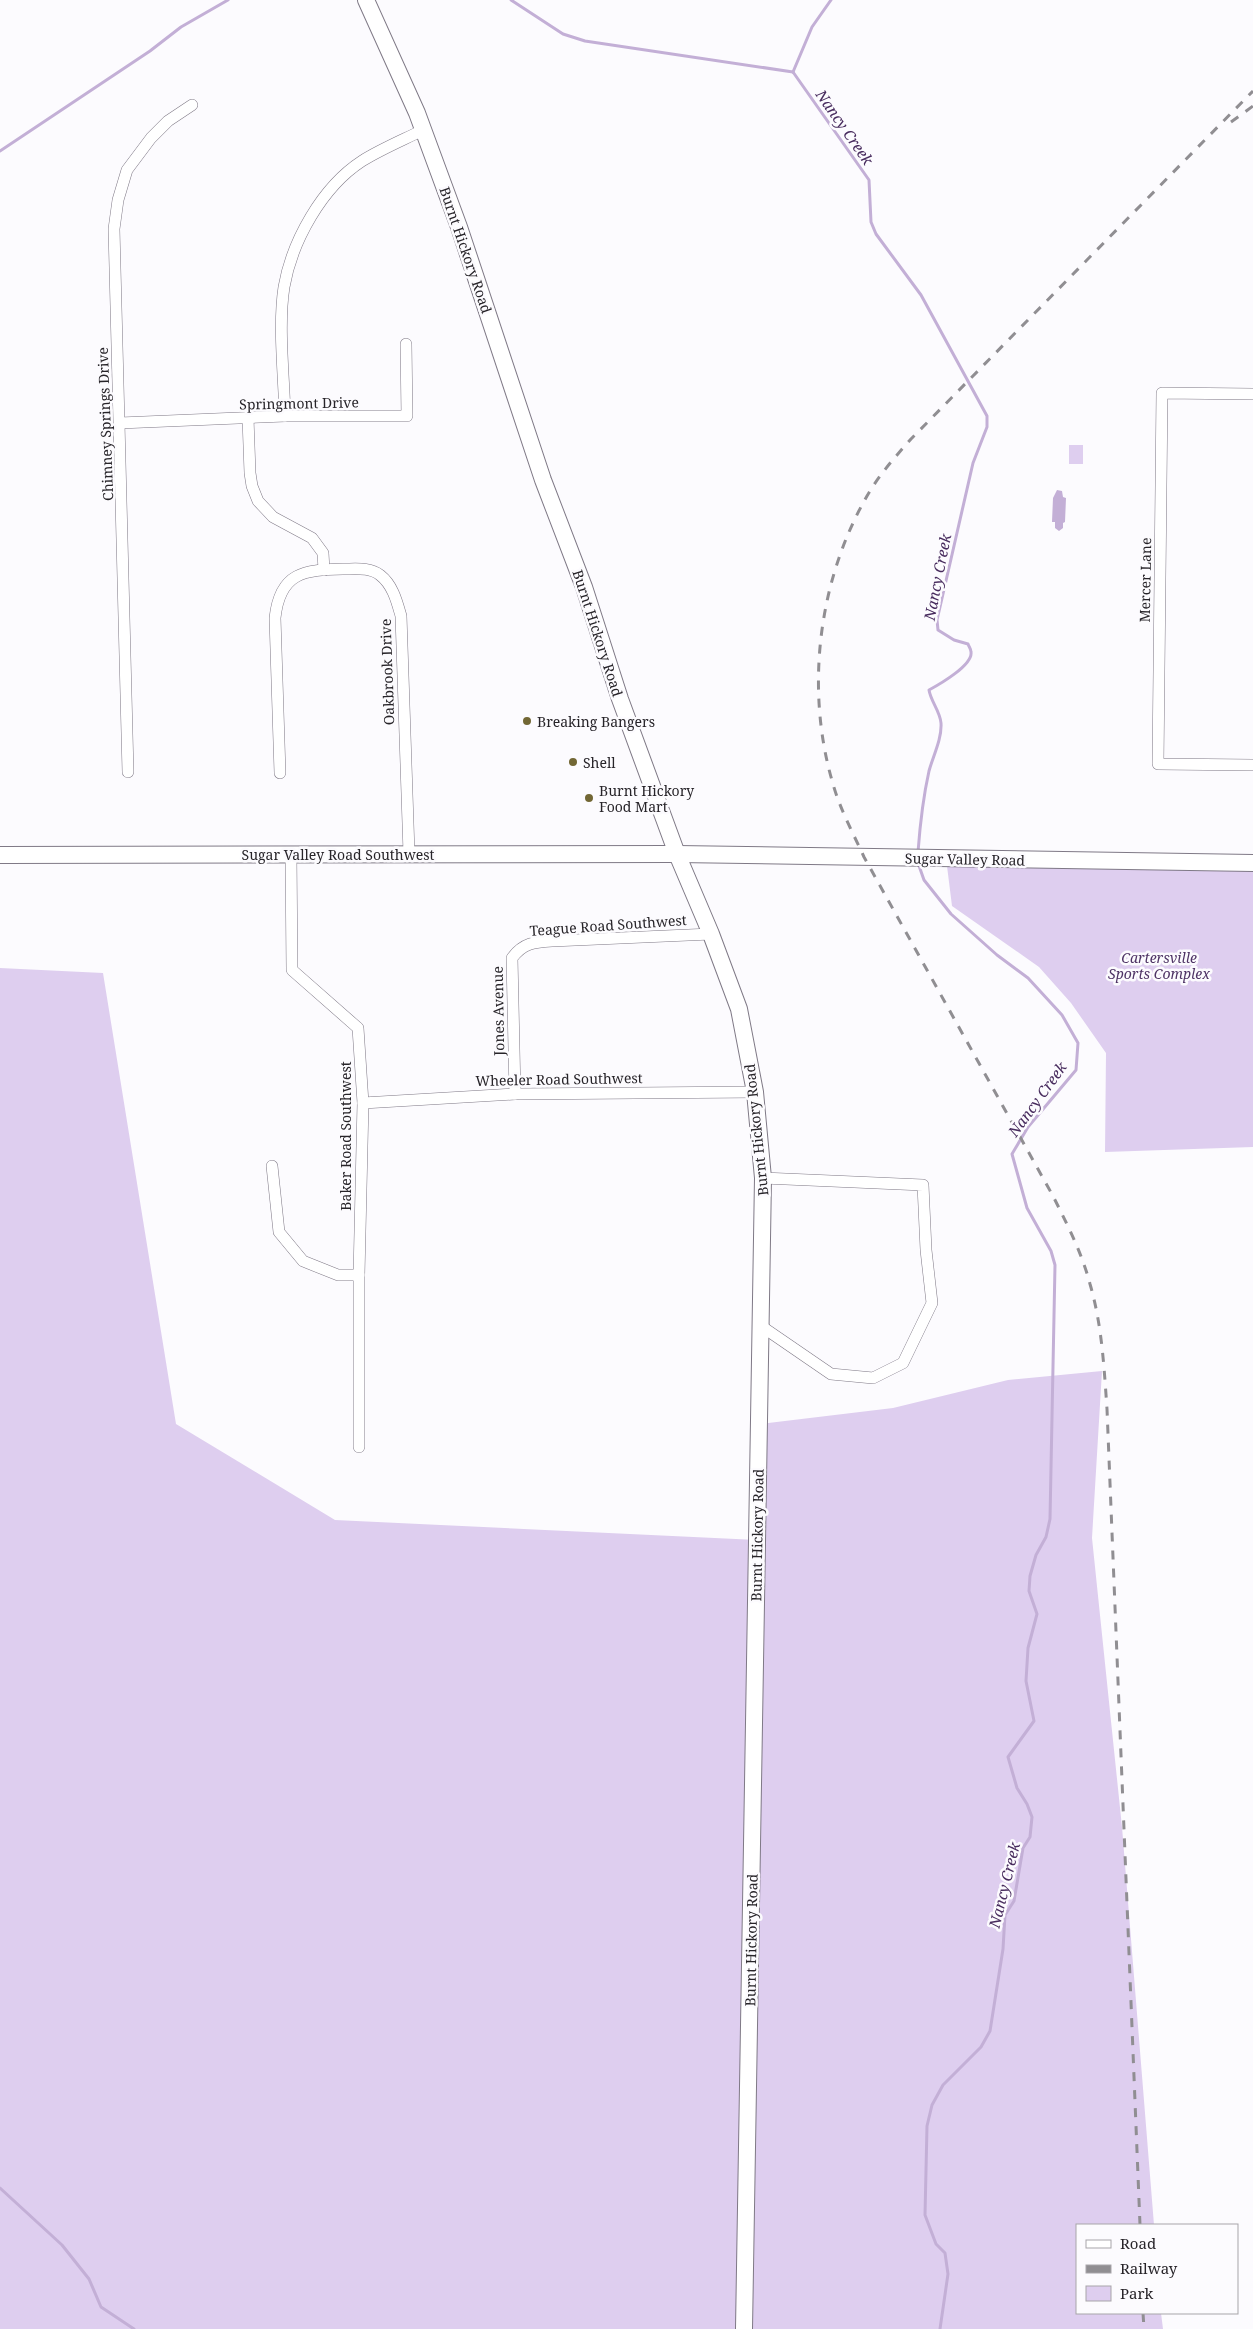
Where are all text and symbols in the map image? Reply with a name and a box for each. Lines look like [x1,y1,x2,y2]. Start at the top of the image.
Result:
water label: Nancy Creek [811,85,879,169]
street label: Burnt Hickory Road [435,184,497,316]
street label: Chimney Springs Drive [93,347,117,501]
street label: Springmont Drive [239,392,359,414]
water label: Nancy Creek [919,532,955,623]
street label: Mercer Lane [1135,537,1155,623]
street label: Burnt Hickory Road [568,567,628,699]
street label: Oakbrook Drive [376,618,398,726]
place label: Breaking Bangers [537,712,655,731]
marker: Breaking Bangers [521,715,533,727]
place label: Shell [583,753,616,772]
marker: Shell [567,756,579,768]
place label: Burnt Hickory Food Mart [599,781,694,816]
marker: Burnt Hickory Food Mart [583,792,595,804]
street label: Sugar Valley Road Southwest [242,845,435,864]
street label: Sugar Valley Road [905,848,1026,870]
street label: Teague Road Southwest [529,910,687,940]
park label: Cartersville Sports Complex [1108,948,1210,983]
street label: Jones Avenue [488,966,508,1057]
water label: Nancy Creek [1003,1057,1071,1141]
street label: Baker Road Southwest [336,1061,355,1211]
street label: Burnt Hickory Road [740,1063,772,1197]
street label: Wheeler Road Southwest [475,1068,643,1090]
street label: Burnt Hickory Road [746,1468,768,1601]
water label: Nancy Creek [983,1840,1024,1931]
street label: Burnt Hickory Road [740,1873,762,2006]
legend [1076,2224,1238,2314]
text: Road [1120,2233,1156,2253]
text: Railway [1120,2258,1178,2278]
text: Park [1120,2283,1154,2303]

